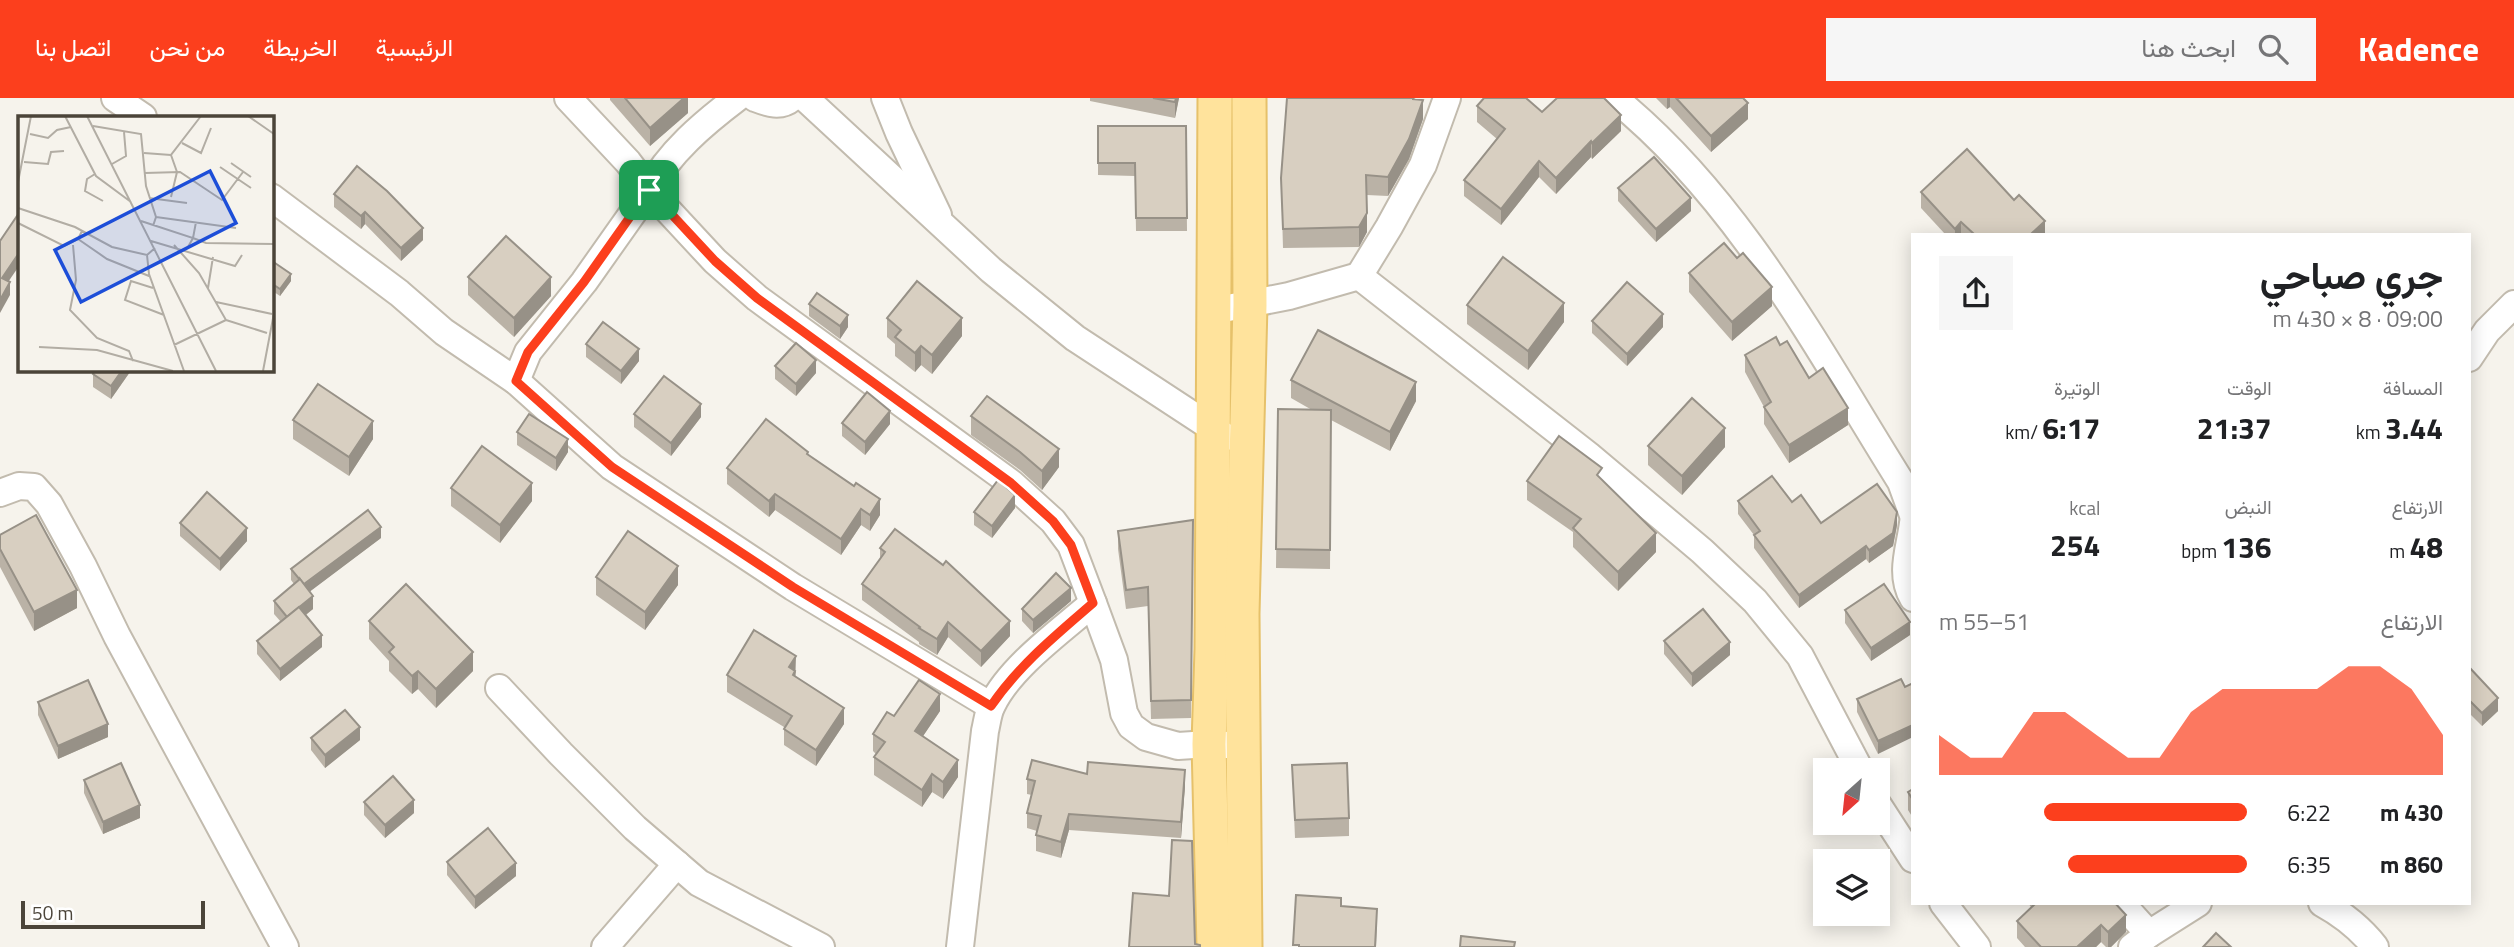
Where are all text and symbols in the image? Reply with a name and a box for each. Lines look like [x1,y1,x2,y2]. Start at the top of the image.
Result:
search box [1826,18,2316,81]
text: Kadence [2358,24,2479,74]
text: ابحث هنا [2141,28,2236,67]
text: اتصل بنا [35,29,111,65]
text: من نحن [149,29,225,65]
text: الخريطة [263,29,338,65]
text: الرئيسية [376,29,453,65]
icon: search [2254,30,2292,68]
inset map [18,116,273,371]
pin [619,160,679,220]
icon: arrive [630,171,668,209]
text: جري صباحي [2260,246,2443,304]
button: share [1939,256,2013,330]
text: 09:00 · 8 × 430 m [2273,301,2443,336]
text: الوتيرة [2054,373,2100,402]
text: الوقت [2227,373,2272,402]
text: المسافة [2383,373,2443,402]
text: 6:17 [2042,405,2100,451]
text: 21:37 [2197,405,2272,451]
text: 3.44 [2385,405,2443,451]
text: /km [2005,417,2042,446]
text: km [2356,417,2385,446]
text: النبض [2225,492,2272,521]
text: الارتفاع [2391,492,2443,521]
text: kcal [2069,493,2100,522]
text: 254 [2050,522,2100,568]
text: 136 [2221,524,2272,570]
text: 48 [2409,524,2443,570]
text: bpm [2181,536,2221,565]
text: m [2389,536,2409,565]
text: 51–55 m [1939,604,2029,639]
text: الارتفاع [2381,604,2443,639]
north arrow [1813,758,1890,835]
map controls [1813,758,1890,926]
text: 6:22 [2287,795,2331,830]
text: 430 m [2380,795,2443,830]
text: 6:35 [2287,847,2331,882]
text: 860 m [2380,847,2443,882]
button: layers [1813,849,1890,926]
scale bar [21,898,205,930]
text: 50 m [32,898,73,927]

